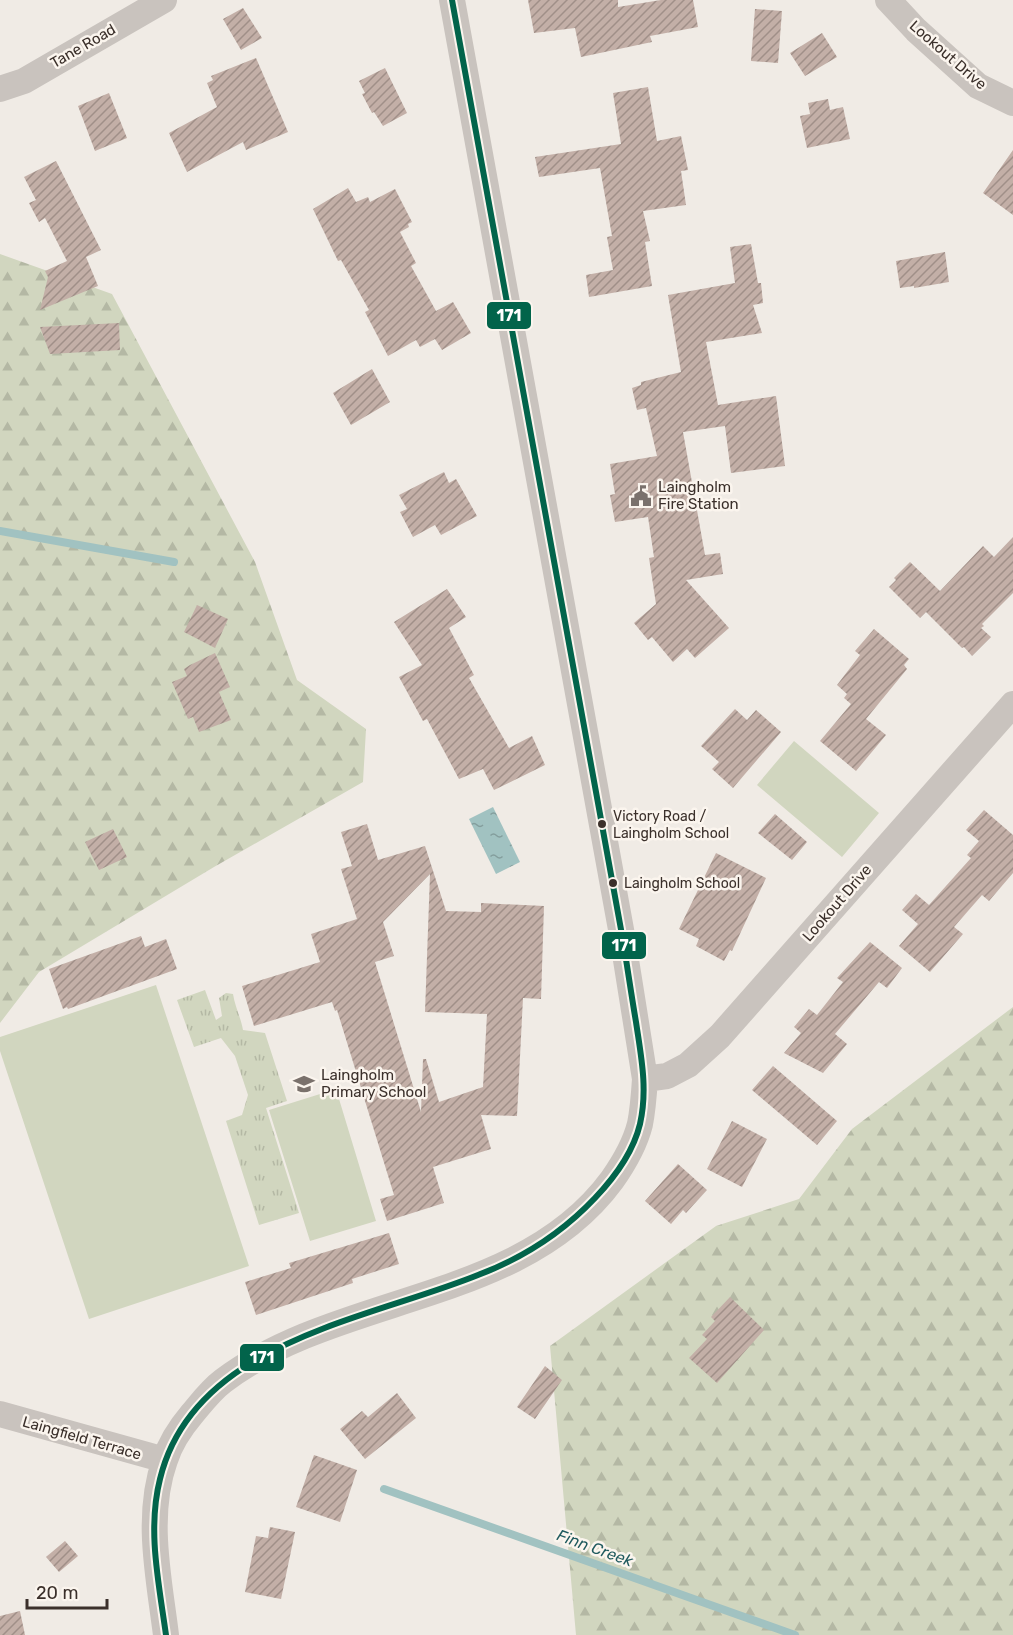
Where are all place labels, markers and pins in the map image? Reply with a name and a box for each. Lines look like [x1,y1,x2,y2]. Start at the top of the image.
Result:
place label: Laingholm Fire Station [658,478,739,513]
public building icon: Laingholm Fire Station [629,484,653,508]
place label: Victory Road / Laingholm School [613,808,729,842]
marker: Victory Road / Laingholm School [596,818,608,830]
place label: Laingholm School [624,875,740,892]
marker: Laingholm School [607,877,619,889]
place label: Laingholm Primary School [321,1066,426,1101]
school or university icon: Laingholm Primary School [292,1072,316,1096]

